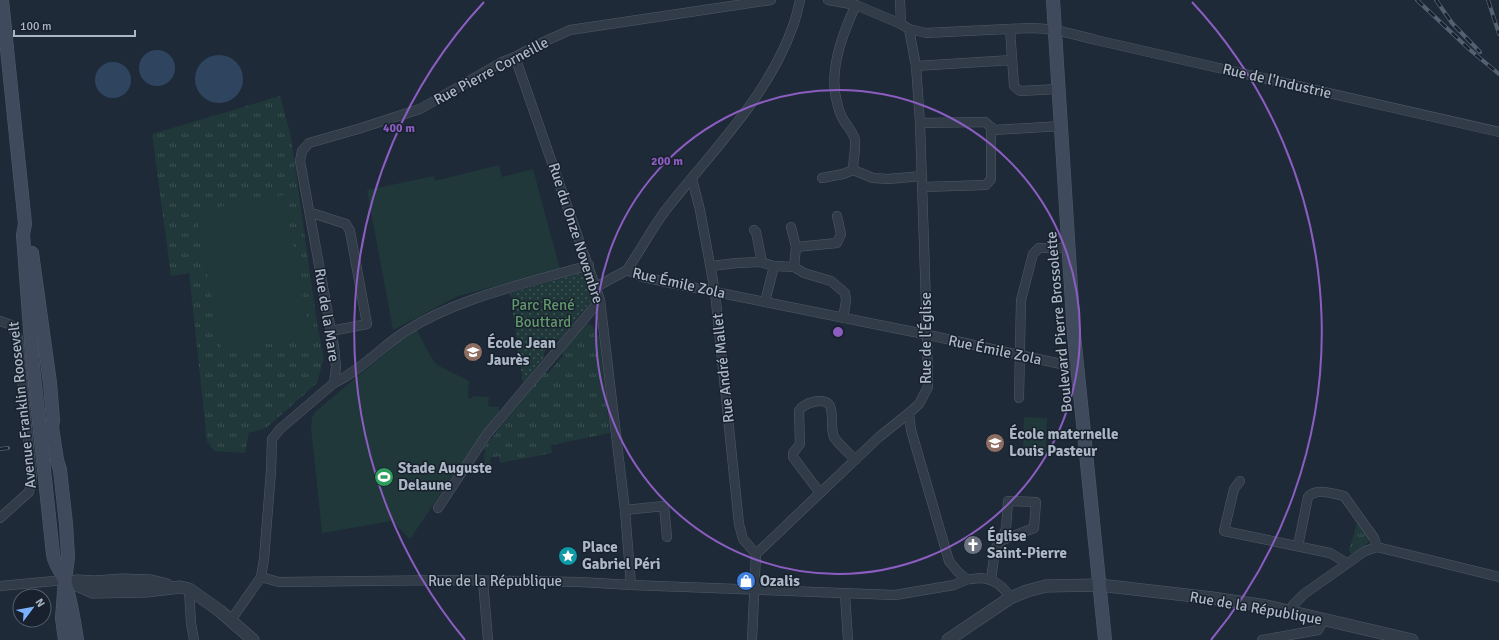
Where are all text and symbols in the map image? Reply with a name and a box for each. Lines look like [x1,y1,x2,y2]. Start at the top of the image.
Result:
scale bar [14,12,135,38]
text: 100 m [20,19,52,34]
street label: Rue Pierre Corneille [431,33,551,109]
street label: Rue de l'Industrie [1221,60,1333,102]
text: 400 m [383,121,415,136]
text: 200 m [651,154,683,169]
street label: Rue du Onze Novembre [545,160,607,306]
street label: Boulevard Pierre Brossolette [1042,231,1076,413]
street label: Rue Émile Zola [631,263,728,302]
street label: Rue de la Mare [311,267,343,363]
street label: Rue de l'Église [916,292,935,384]
park label: Parc René Bouttard [511,296,575,331]
street label: Rue André Mallet [708,312,738,424]
street label: Avenue Franklin Roosevelt [4,321,40,489]
centre of rings [831,325,845,339]
street label: Rue Émile Zola [947,330,1044,369]
place label: École Jean Jaurès [487,333,556,369]
school or university icon: École Jean Jaurès [462,341,484,363]
place label: École maternelle Louis Pasteur [1009,424,1118,460]
school or university icon: École maternelle Louis Pasteur [984,432,1006,454]
place label: Stade Auguste Delaune [398,459,492,494]
sports icon: Stade Auguste Delaune [373,466,395,488]
place label: Église Saint-Pierre [987,526,1067,562]
church icon: Église Saint-Pierre [962,534,984,556]
place label: Place Gabriel Péri [582,538,660,573]
place icon: Place Gabriel Péri [557,545,579,567]
shop icon: Ozalis [735,570,757,592]
street label: Rue de la République [428,572,562,590]
place label: Ozalis [760,572,800,590]
street label: Rue de la République [1188,587,1324,629]
north arrow [12,588,52,628]
text: N [33,596,48,610]

